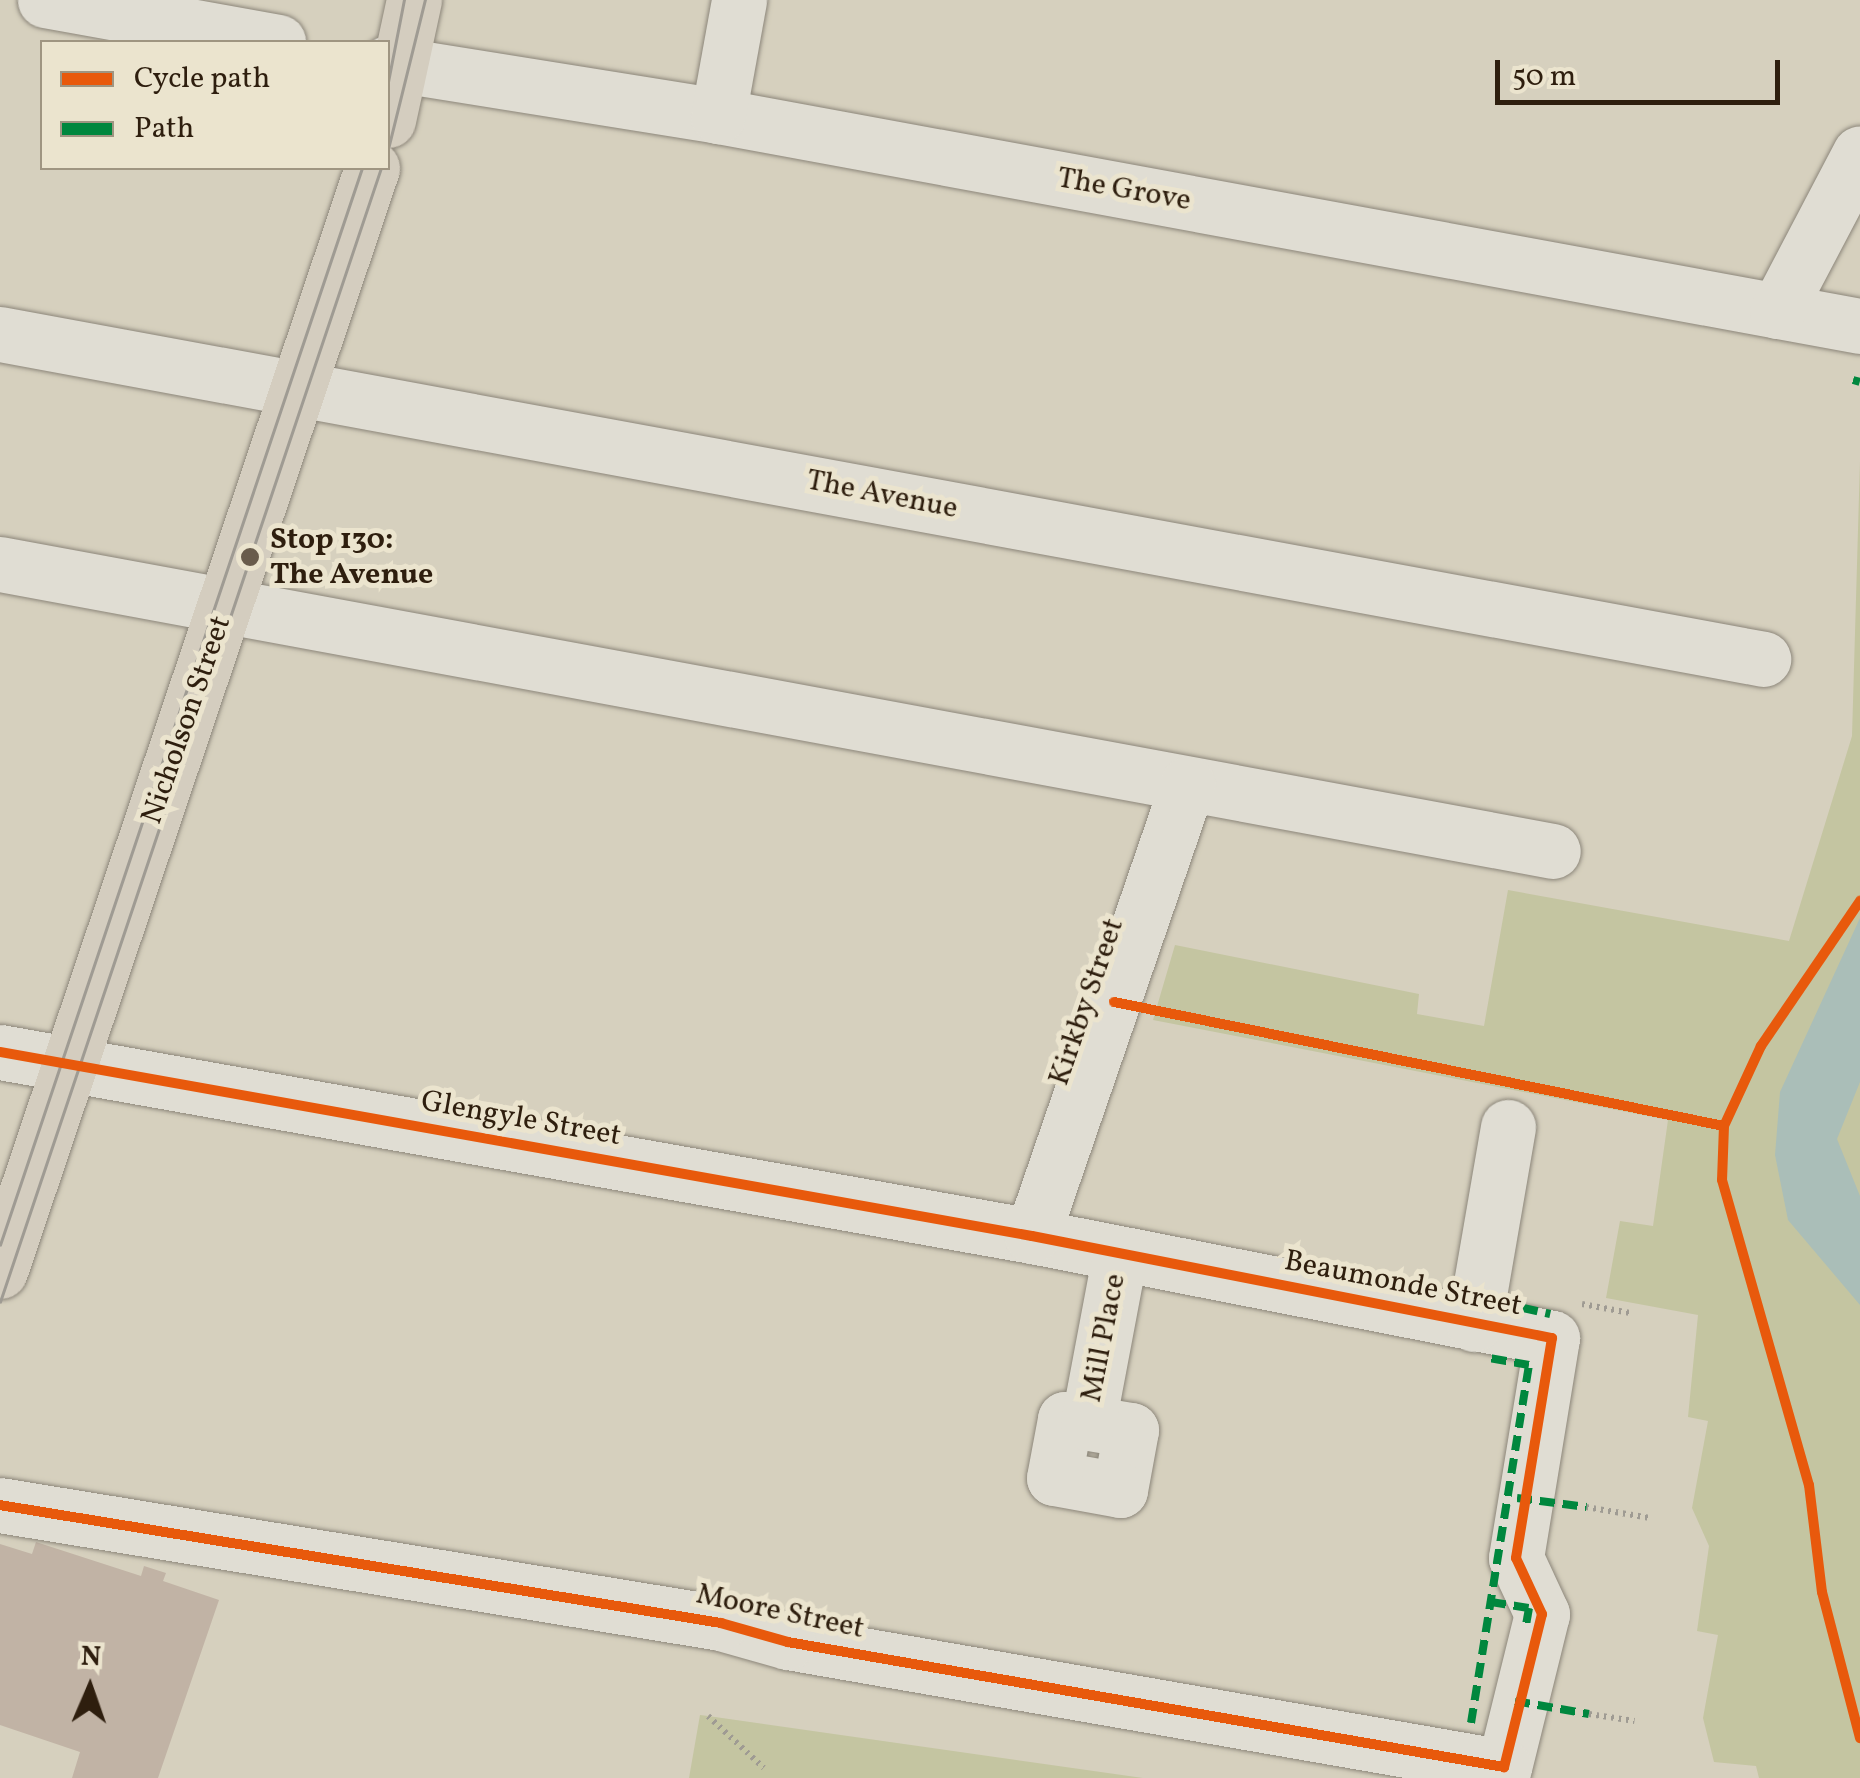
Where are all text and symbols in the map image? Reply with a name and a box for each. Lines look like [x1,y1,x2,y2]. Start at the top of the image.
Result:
legend [40,40,390,170]
scale bar [1500,40,1785,102]
text: 50 m [1512,56,1576,98]
text: Cycle path [134,58,270,100]
text: Path [134,108,194,150]
street label: The Grove [1054,161,1194,219]
street label: The Avenue [803,463,961,527]
place label: Stop 130: The Avenue [270,522,433,592]
marker: Stop 130: The Avenue [239,546,261,568]
street label: Nicholson Street [135,611,239,829]
street label: Kirkby Street [1041,913,1133,1091]
street label: Glengyle Street [418,1084,624,1154]
street label: Beaumonde Street [1281,1243,1525,1325]
street label: Mill Place [1074,1271,1134,1405]
street label: Moore Street [693,1577,867,1647]
north arrow [40,1638,140,1738]
text: N [80,1638,102,1677]

